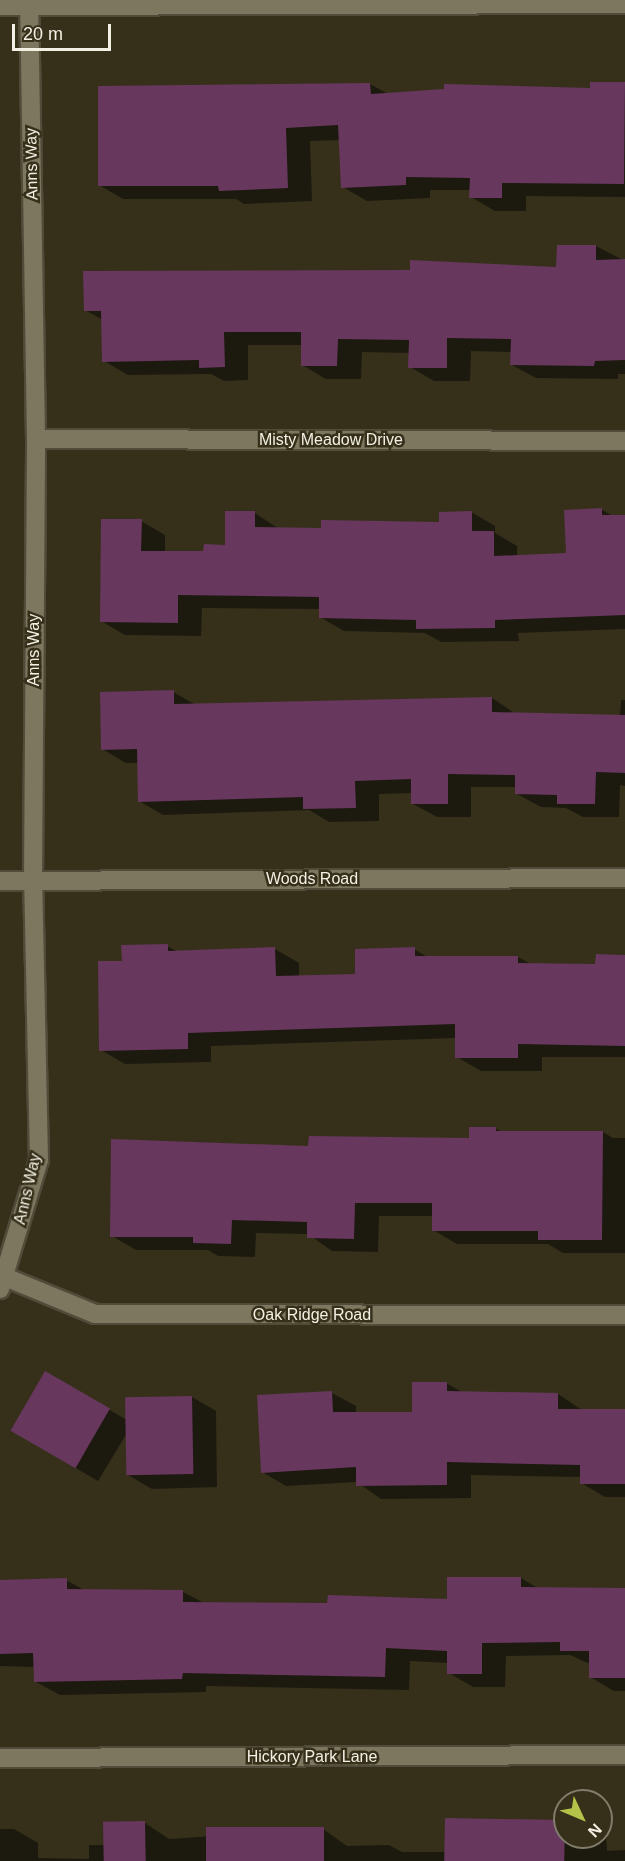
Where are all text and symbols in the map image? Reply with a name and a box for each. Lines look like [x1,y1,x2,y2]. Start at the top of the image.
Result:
scale bar [15,12,114,50]
text: 20 m [23,24,63,44]
street label: Anns Way [22,128,42,200]
street label: Misty Meadow Drive [259,430,403,450]
street label: Anns Way [24,614,44,686]
street label: Woods Road [266,869,358,889]
street label: Anns Way [11,1152,45,1226]
street label: Oak Ridge Road [253,1305,371,1325]
street label: Hickory Park Lane [247,1747,377,1767]
north arrow [553,1789,613,1849]
text: N [585,1820,605,1841]

